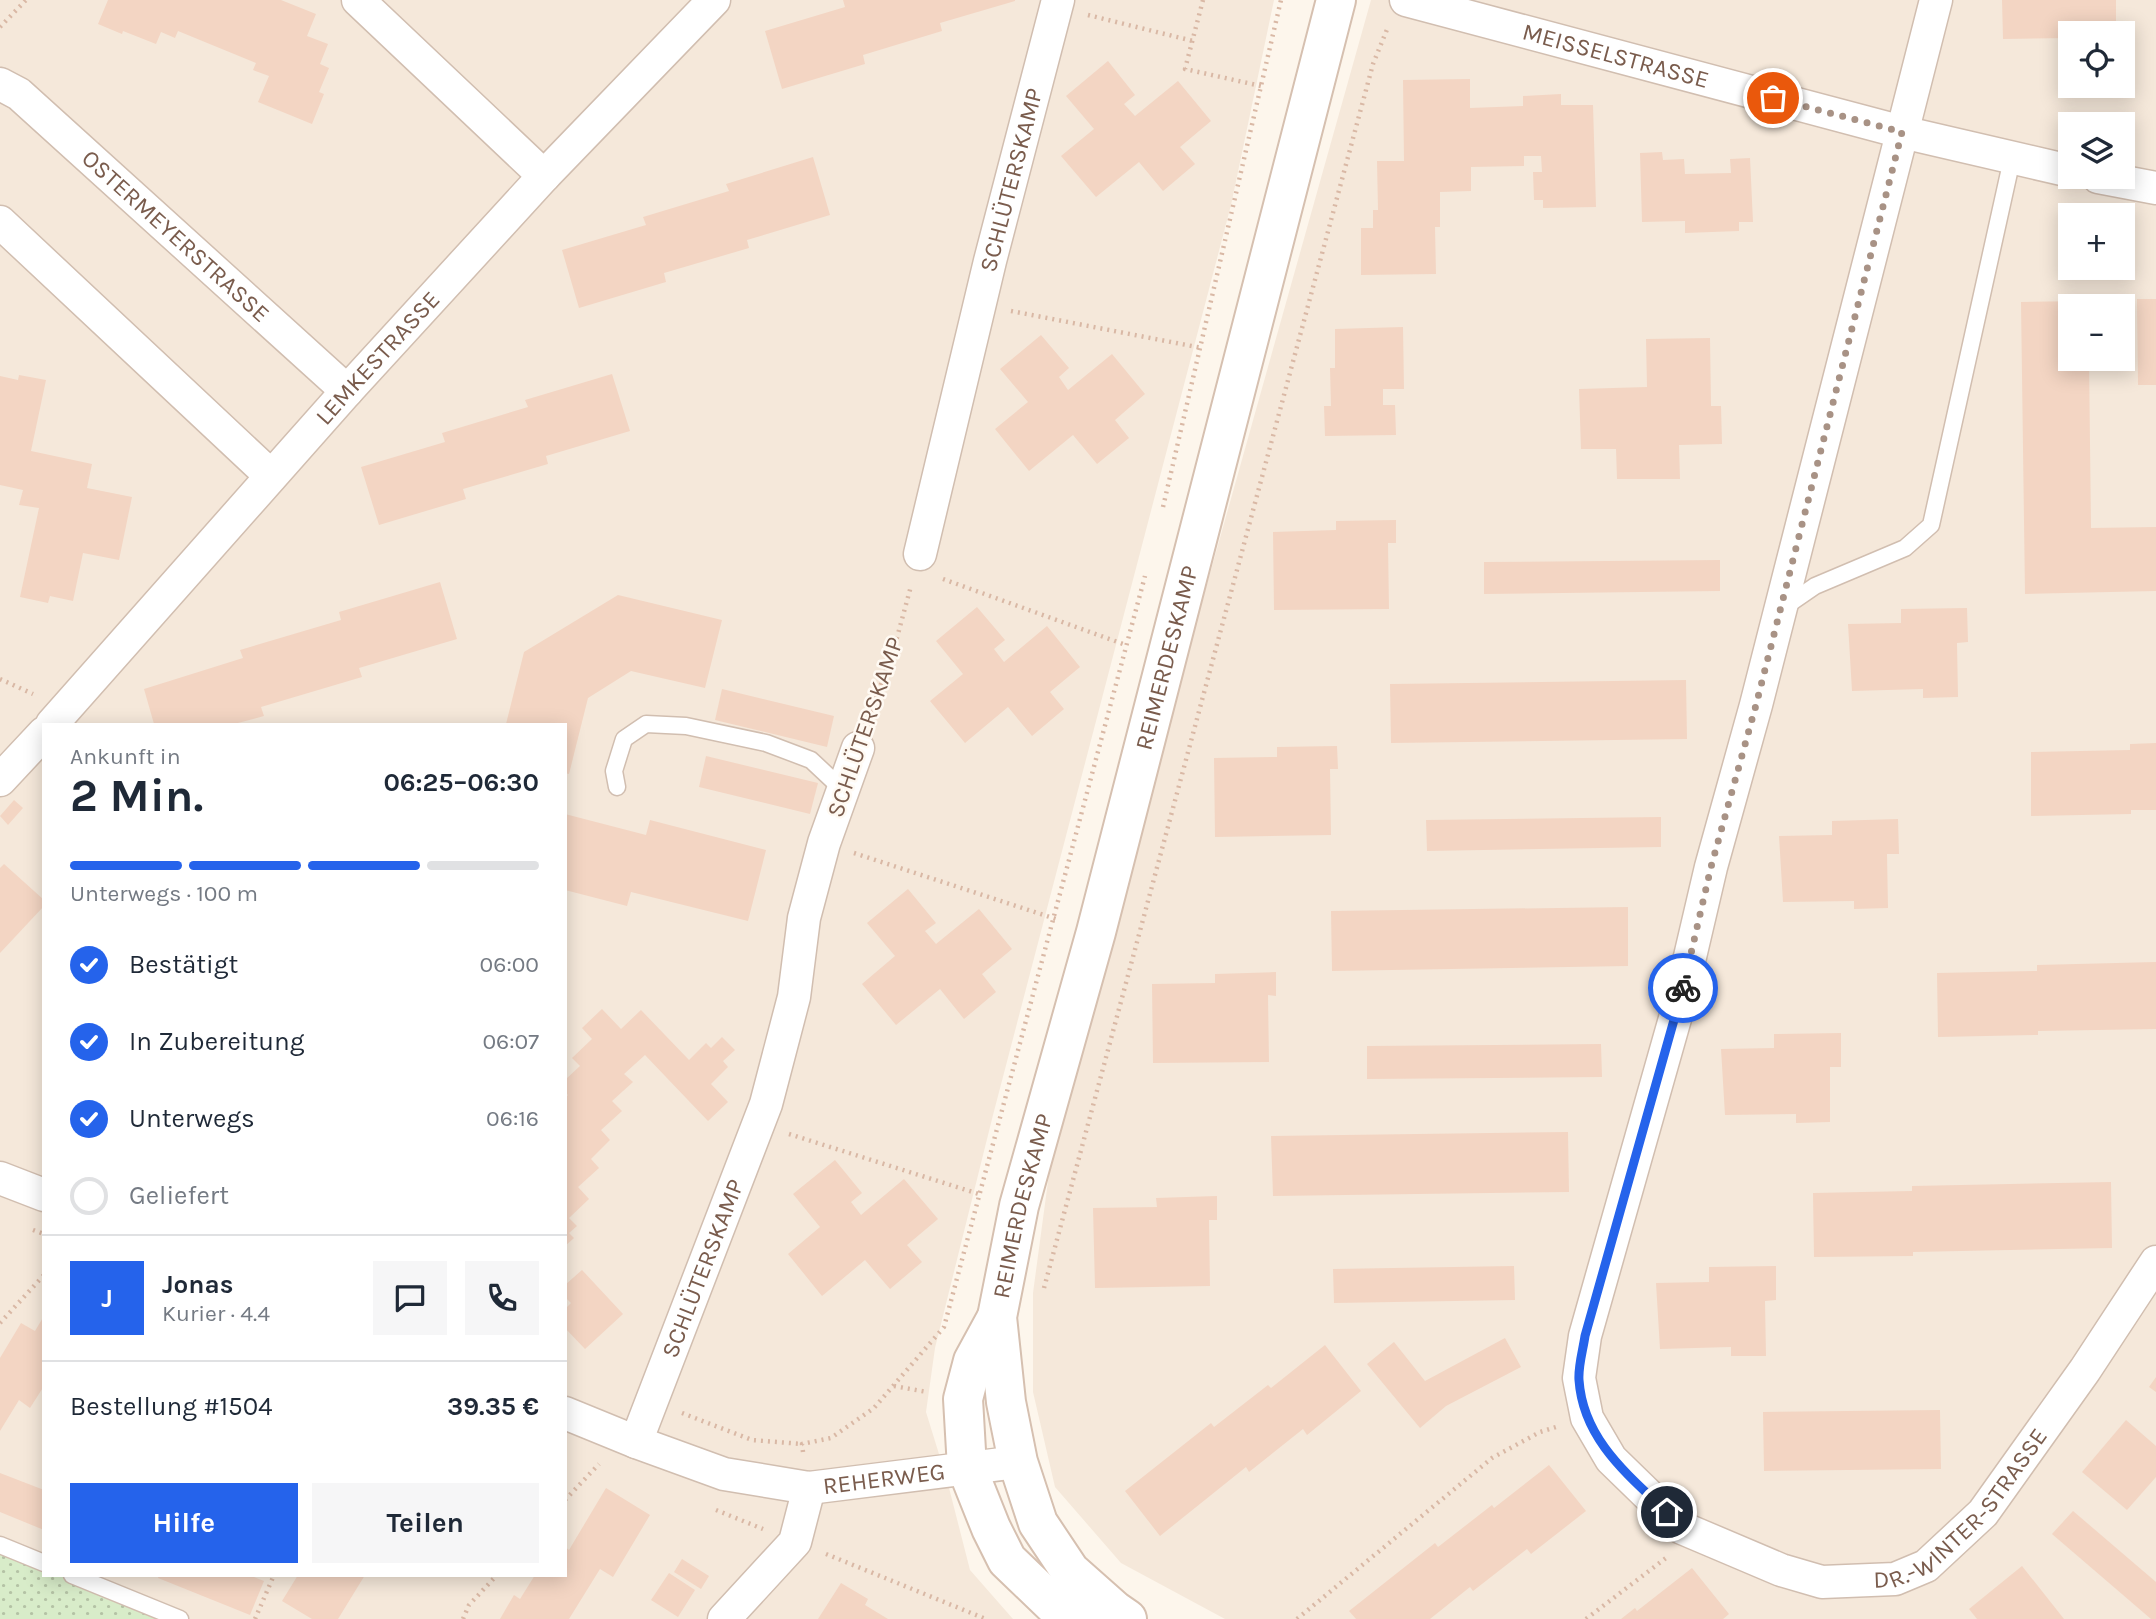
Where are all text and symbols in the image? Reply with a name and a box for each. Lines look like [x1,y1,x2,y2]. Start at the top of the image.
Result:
street label: MEISSELSTRASSE [1519,18,1712,94]
map controls [2058,21,2135,371]
button: locate [2058,21,2135,98]
pin [1743,68,1803,128]
icon: bag [1754,79,1792,117]
street label: SCHLÜTERSKAMP [974,85,1048,275]
button: layers [2058,112,2135,189]
street label: OSTERMEYERSTRASSE [76,144,275,328]
button: + [2058,203,2135,280]
street label: LEMKESTRASSE [310,285,445,430]
button: − [2058,294,2135,371]
street label: REIMERDESKAMP [1129,563,1204,753]
street label: SCHLÜTERSKAMP [821,633,909,821]
text: Ankunft in [70,743,181,770]
text: 06:25–06:30 [383,767,539,798]
text: 2 Min. [70,769,203,823]
text: Unterwegs · 100 m [70,880,258,907]
icon: check [70,946,108,984]
text: Bestätigt [129,949,238,980]
text: 06:00 [480,951,539,978]
courier [1648,953,1718,1023]
icon: bike [1664,969,1702,1007]
icon: check [70,1023,108,1061]
text: In Zubereitung [129,1026,304,1057]
text: 06:07 [482,1028,539,1055]
icon: check [70,1100,108,1138]
text: Unterwegs [129,1103,255,1134]
text: 06:16 [486,1105,539,1132]
street label: REIMERDESKAMP [987,1110,1058,1301]
street label: SCHLÜTERSKAMP [656,1175,750,1362]
text: Geliefert [129,1180,229,1211]
button: chat [373,1261,447,1335]
button: phone [465,1261,539,1335]
text: Jonas [162,1269,233,1300]
text: J [101,1283,113,1314]
text: Kurier · 4.4 [162,1300,270,1327]
text: Bestellung #1504 [70,1391,273,1422]
text: 39.35 € [447,1391,539,1422]
street label: DR.-WINTER-STRASSE [1873,1423,2053,1594]
street label: REHERWEG [821,1457,947,1500]
pin [1637,1482,1697,1542]
button: Hilfe [70,1483,298,1563]
button: Teilen [312,1483,539,1563]
icon: home [1648,1493,1686,1531]

